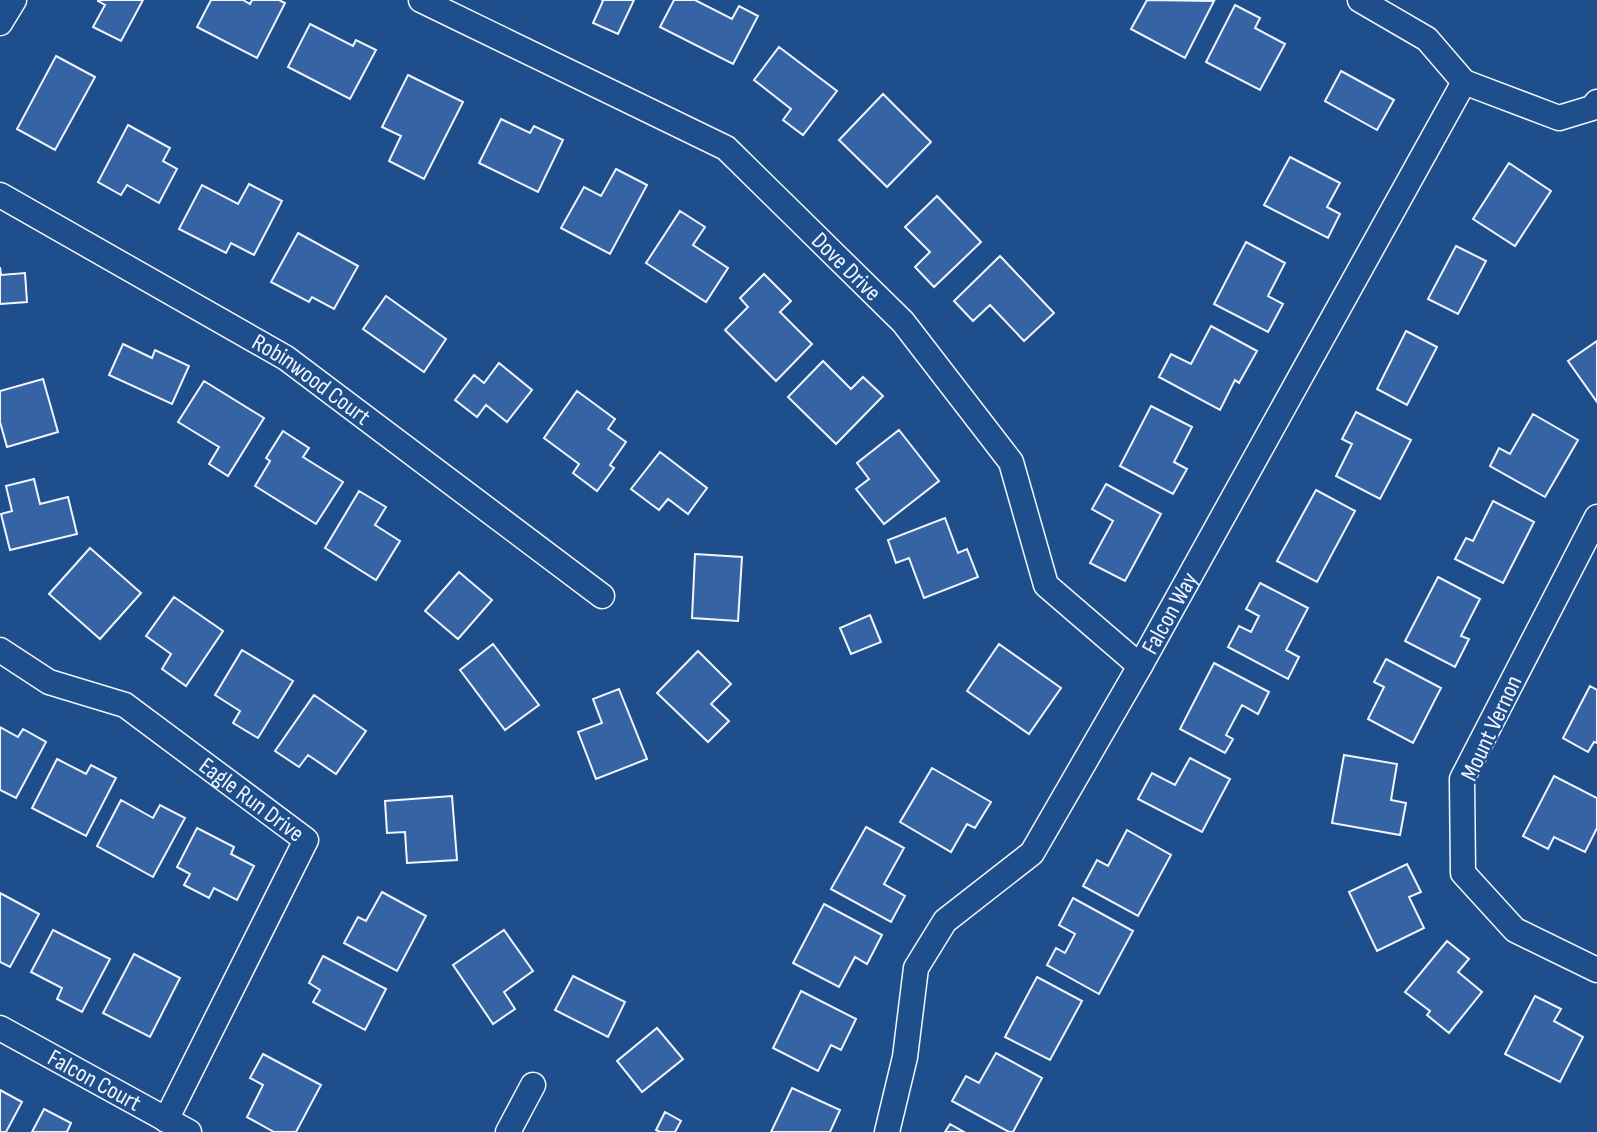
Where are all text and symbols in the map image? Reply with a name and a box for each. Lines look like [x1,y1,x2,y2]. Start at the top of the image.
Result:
street label: Dove Drive [805,226,887,307]
street label: Robinwood Court [247,328,376,431]
street label: Falcon Way [1135,567,1204,659]
street label: Mount Vernon [1454,671,1528,786]
street label: Eagle Run Drive [193,751,310,848]
street label: Falcon Court [43,1043,146,1118]

